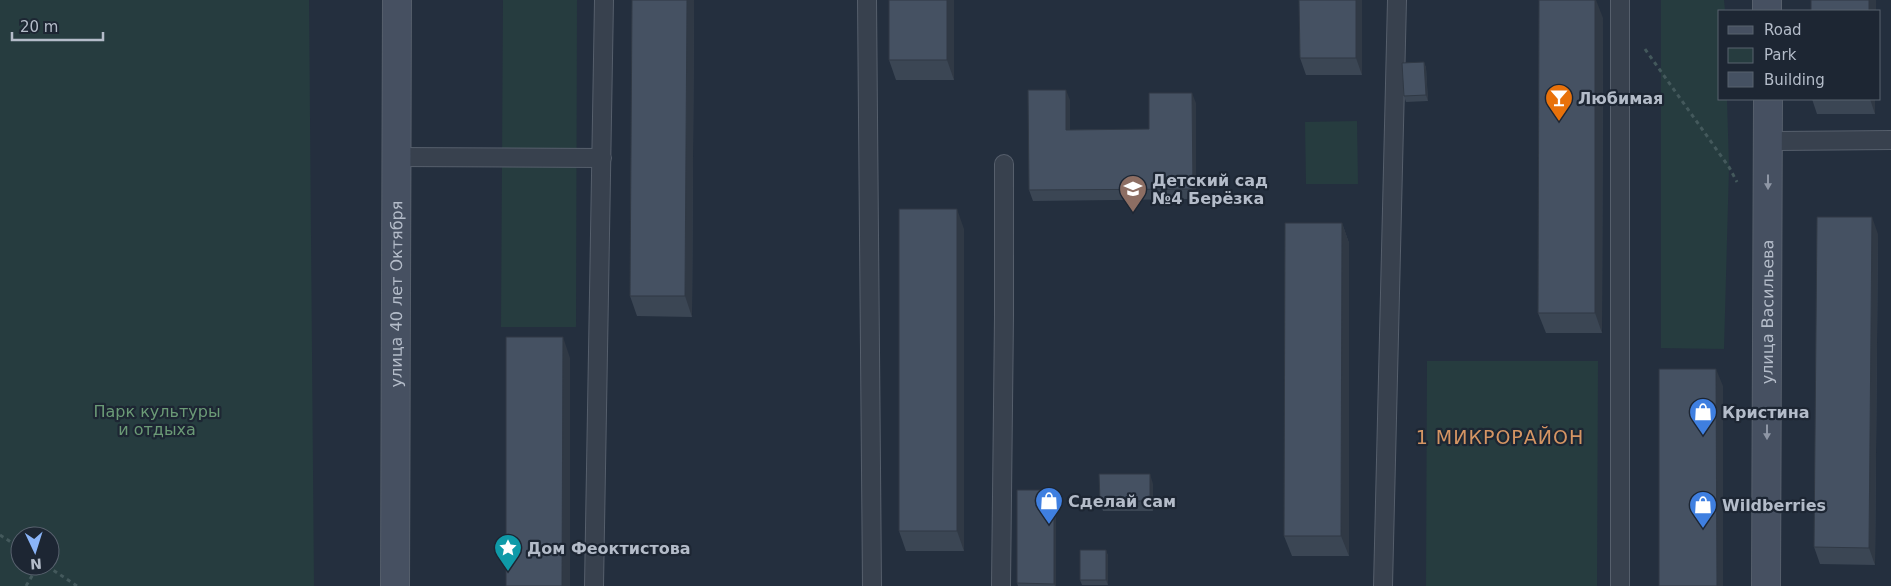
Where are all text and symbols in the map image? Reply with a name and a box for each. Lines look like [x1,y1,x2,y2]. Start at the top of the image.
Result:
scale bar [12,10,104,42]
legend [1718,10,1881,100]
text: 20 m [20,18,58,36]
text: Road [1764,21,1802,39]
text: Park [1764,46,1797,64]
text: Building [1764,71,1825,89]
bar icon: Любимая [1544,83,1574,122]
place label: Любимая [1578,89,1663,108]
place label: Детский сад №4 Берёзка [1152,171,1268,208]
school or university icon: Детский сад №4 Берёзка [1118,174,1148,213]
one-way arrow [1764,175,1772,191]
street label: улица 40 лет Октября [387,201,406,387]
street label: улица Васильева [1758,240,1777,384]
shop icon: Кристина [1688,397,1718,436]
park label: Парк культуры и отдыха [93,402,221,439]
place label: Кристина [1722,403,1810,422]
one-way arrow [1763,425,1771,441]
district label: 1 МИКРОРАЙОН [1416,426,1584,448]
shop icon: Сделай сам [1034,486,1064,525]
shop icon: Wildberries [1688,490,1718,529]
place label: Сделай сам [1068,492,1176,511]
place label: Wildberries [1722,496,1826,515]
north arrow [10,526,60,576]
place icon: Дом Феоктистова [493,533,523,572]
place label: Дом Феоктистова [527,539,691,558]
text: N [30,556,42,572]

